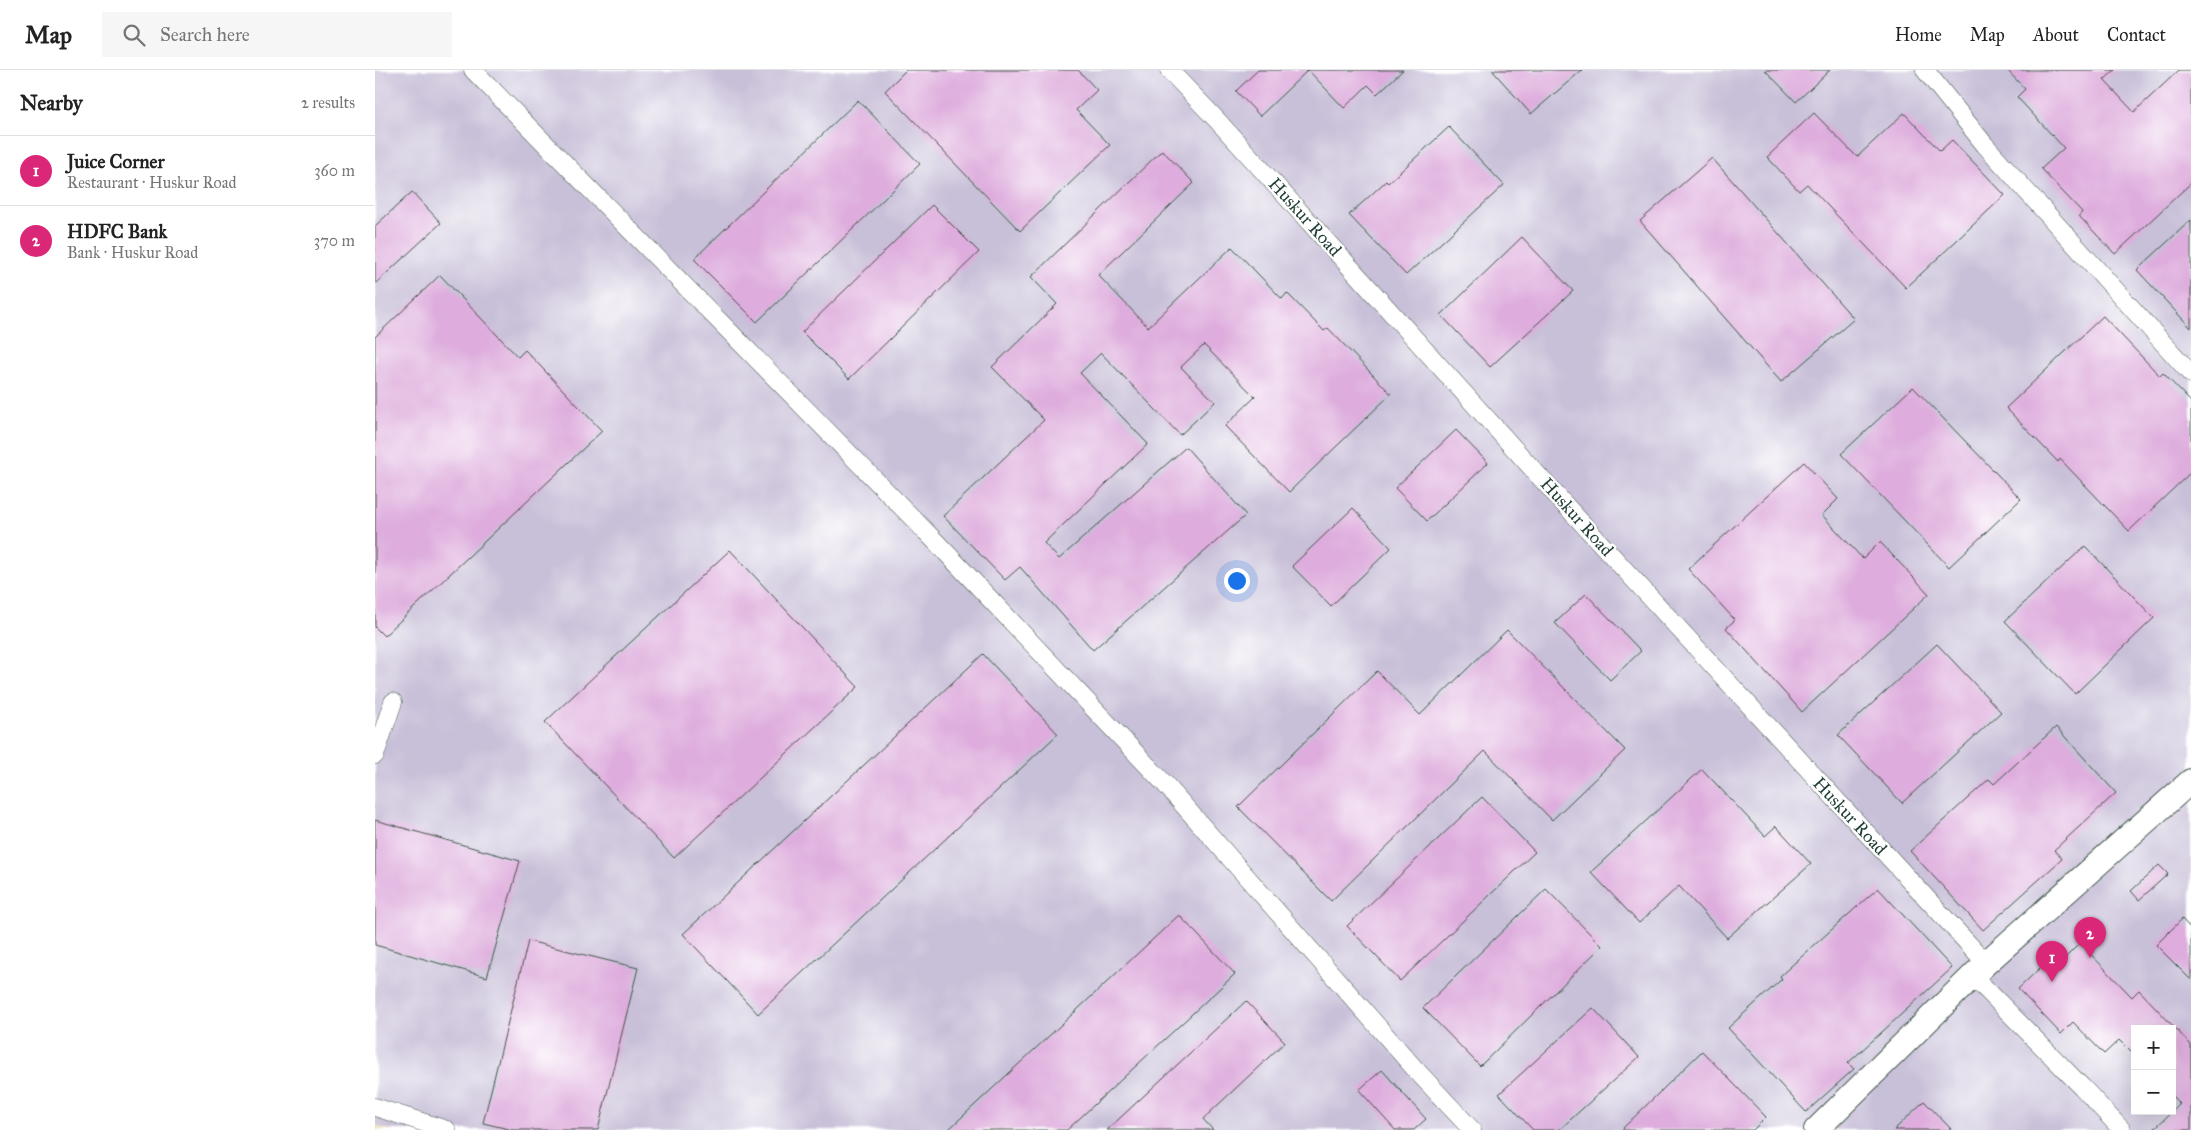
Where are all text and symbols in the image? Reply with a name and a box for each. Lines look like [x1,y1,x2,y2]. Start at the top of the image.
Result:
search box [102,12,452,57]
text: Map [25,20,72,50]
icon: search [120,21,148,49]
text: Search here [160,23,250,46]
text: Home [1895,24,1942,46]
text: Map [1970,24,2005,46]
text: About [2033,24,2079,46]
text: Contact [2107,24,2166,46]
text: Nearby [20,90,83,116]
text: 2 results [301,93,355,112]
text: Juice Corner [67,150,165,173]
text: 1 [33,161,39,180]
text: 360 m [314,161,355,180]
text: Restaurant · Huskur Road [67,173,236,192]
street label: Huskur Road [1264,173,1346,261]
text: HDFC Bank [67,220,167,243]
text: 2 [32,231,40,250]
text: 370 m [314,231,355,250]
text: Bank · Huskur Road [67,243,198,262]
street label: Huskur Road [1536,473,1618,561]
your location [1224,568,1250,594]
street label: Huskur Road [1808,773,1892,859]
pin: 2 [2074,917,2106,958]
pin: 1 [2036,941,2068,982]
map controls [2131,1025,2176,1115]
button: + [2131,1025,2176,1070]
button: − [2131,1070,2176,1115]

